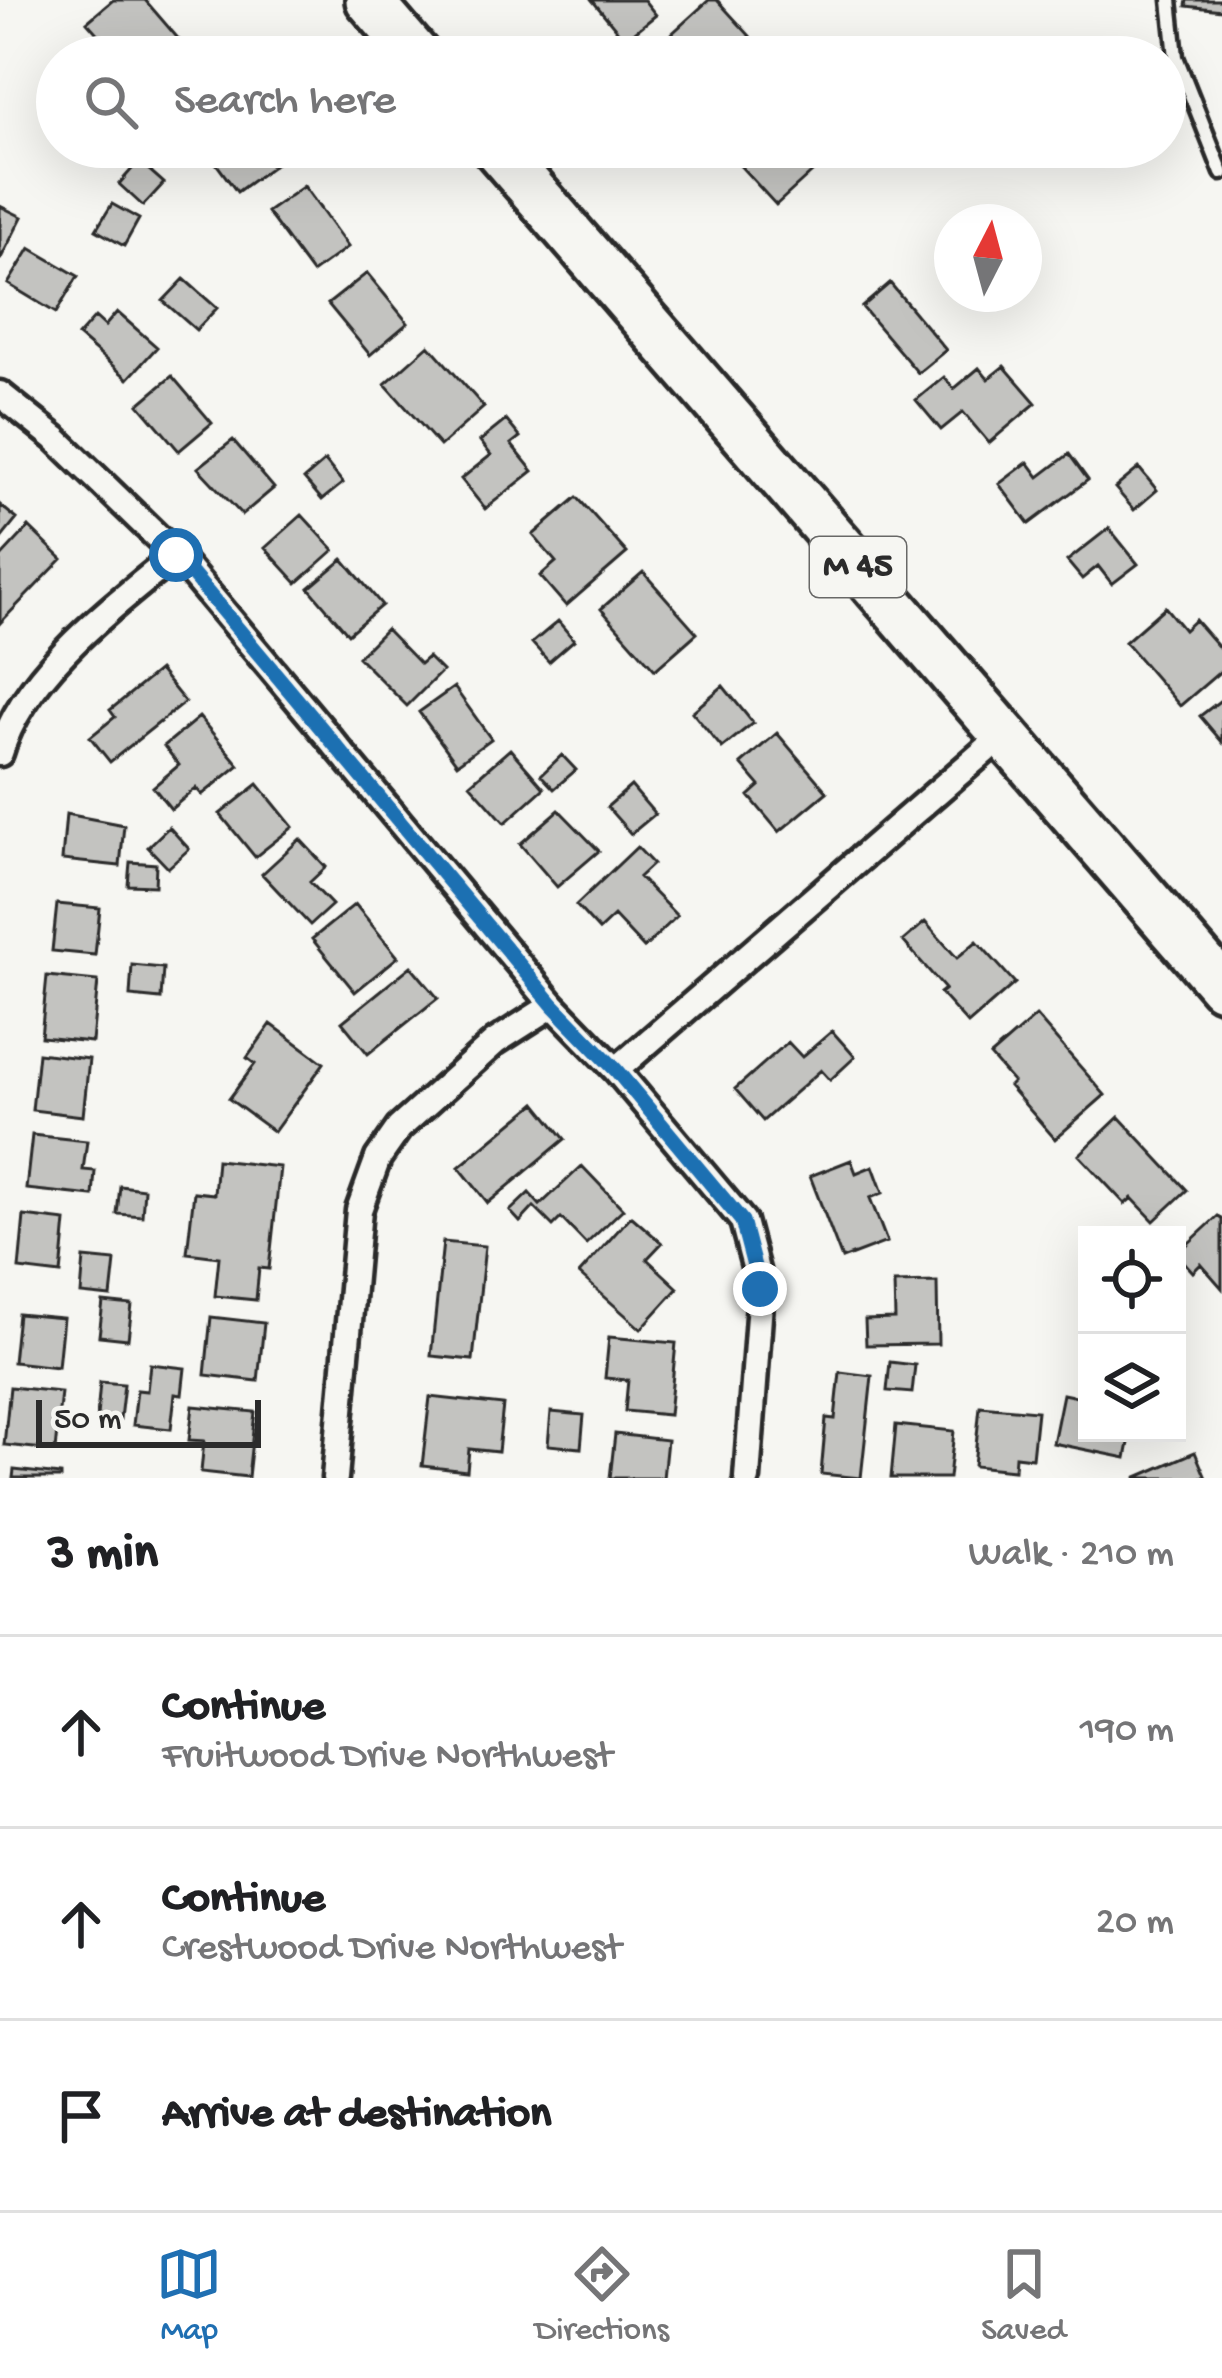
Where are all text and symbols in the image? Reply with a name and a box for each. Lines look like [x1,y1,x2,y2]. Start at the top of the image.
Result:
search box [36,36,1186,168]
icon: search [78,69,144,135]
text: Search here [174,76,396,129]
north arrow [934,204,1042,312]
route start [149,528,203,582]
road number: M 45 [810,537,906,597]
map controls [1078,1226,1186,1442]
button: locate [1078,1226,1186,1334]
route end [733,1262,787,1316]
button: layers [1078,1334,1186,1442]
scale bar [36,1394,261,1447]
text: 50 m [54,1402,121,1440]
text: 3 min [48,1526,158,1586]
text: Walk · 210 m [969,1533,1174,1579]
text: Continue [162,1682,325,1735]
icon: ahead [48,1699,114,1765]
text: 190 m [1080,1709,1174,1755]
text: Fruitwood Drive Northwest [162,1735,613,1781]
text: Continue [162,1874,325,1927]
icon: ahead [48,1891,114,1957]
text: 20 m [1096,1901,1174,1947]
text: Crestwood Drive Northwest [162,1927,621,1973]
icon: arrive [48,2083,114,2149]
text: Arrive at destination [162,2089,551,2142]
tab: Map [156,2241,222,2351]
tab: Directions [535,2241,669,2351]
tab: Saved [981,2241,1066,2351]

